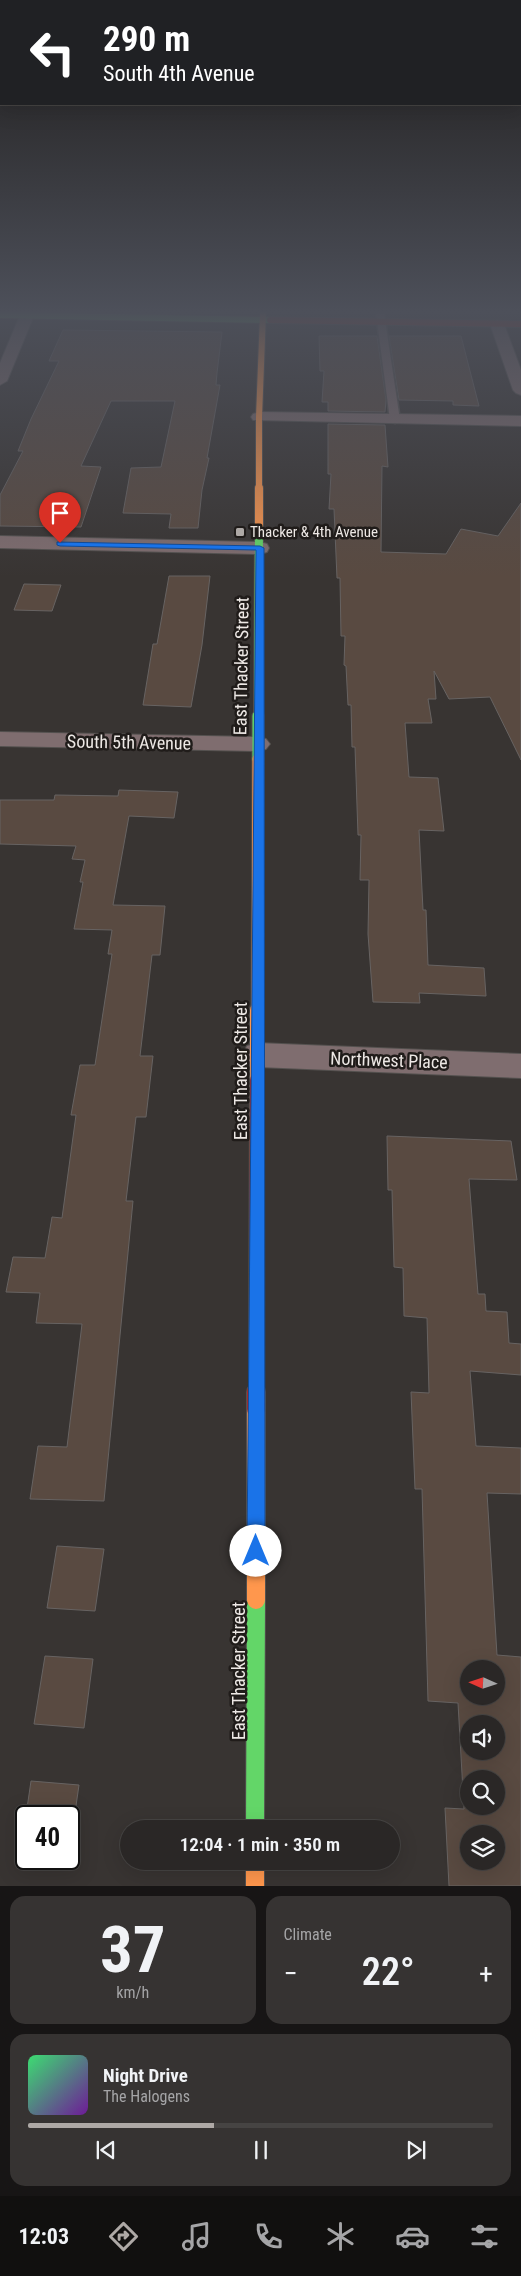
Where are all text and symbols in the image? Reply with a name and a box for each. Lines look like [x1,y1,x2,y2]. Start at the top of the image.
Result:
text: 290 m [103,19,190,60]
icon: left [20,20,85,85]
text: South 4th Avenue [103,61,255,86]
pin [39,492,81,543]
icon: arrive [46,499,74,527]
place label: Thacker & 4th Avenue [250,523,378,541]
marker: Thacker & 4th Avenue [234,526,246,538]
street label: East Thacker Street [229,597,253,735]
street label: South 5th Avenue [67,730,191,754]
street label: East Thacker Street [230,1002,251,1140]
street label: Northwest Place [330,1047,448,1073]
position arrow [229,1524,281,1576]
street label: East Thacker Street [228,1602,249,1740]
north arrow [460,1660,505,1705]
map controls [460,1660,505,1870]
button: sound [460,1715,505,1760]
button: search [460,1770,505,1815]
speed limit sign: 40 [15,1805,80,1870]
button: layers [460,1825,505,1870]
text: 12:04 · 1 min · 350 m [180,1833,340,1856]
text: 37 [100,1912,166,1988]
text: Climate [284,1925,332,1944]
text: 22° [362,1950,415,1994]
text: − [284,1957,298,1990]
text: + [479,1957,493,1990]
text: km/h [116,1983,149,2002]
text: Night Drive [103,2064,188,2087]
text: The Halogens [103,2087,190,2106]
icon: previous [92,2136,120,2164]
icon: pause [247,2136,275,2164]
icon: next [402,2136,430,2164]
icon: directions [106,2219,141,2254]
icon: music [179,2219,214,2254]
icon: phone [251,2219,286,2254]
icon: climate [323,2219,358,2254]
icon: car [395,2219,430,2254]
icon: filters [467,2219,502,2254]
text: 12:03 [19,2224,69,2249]

